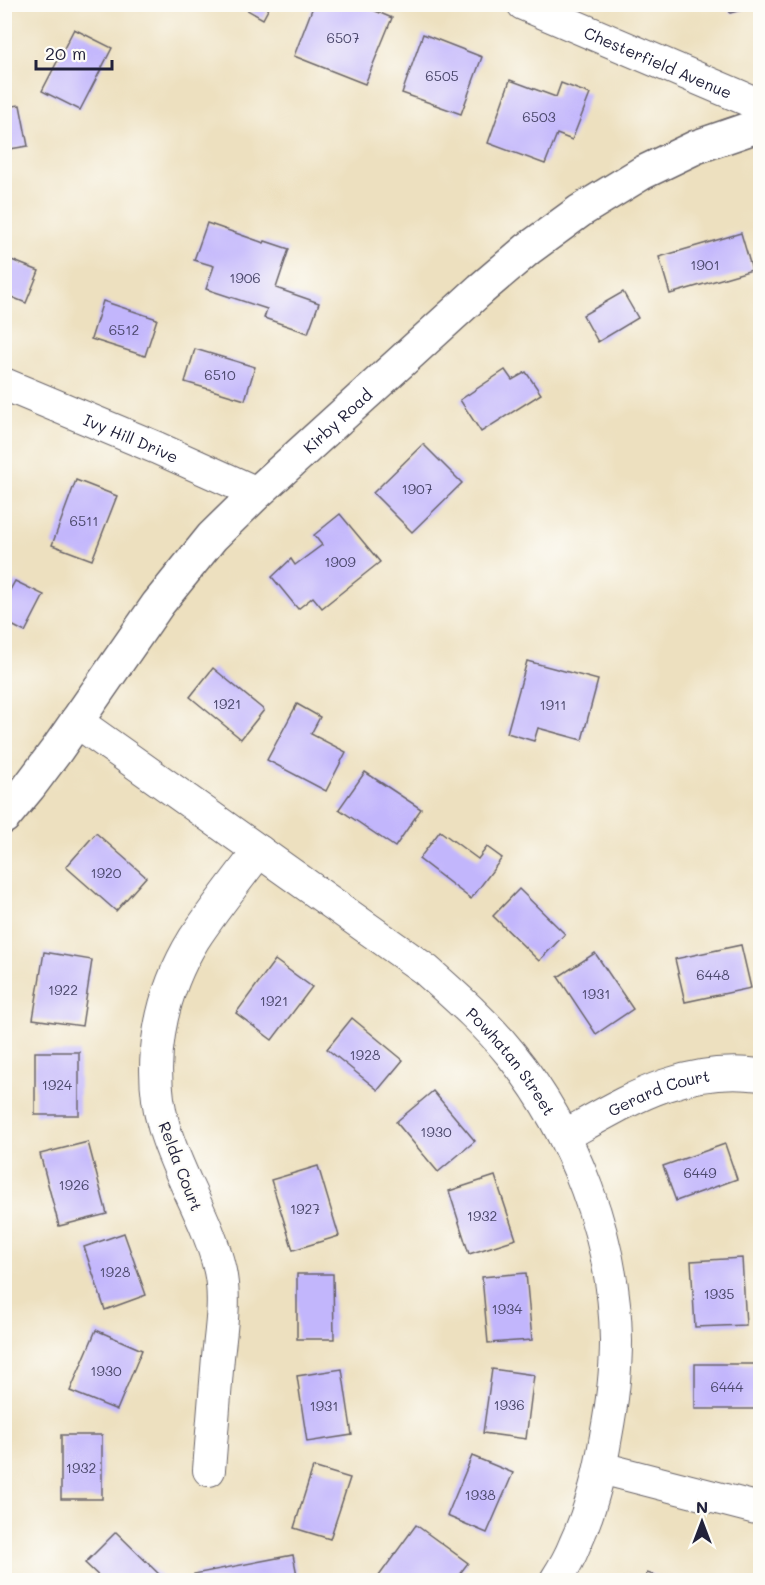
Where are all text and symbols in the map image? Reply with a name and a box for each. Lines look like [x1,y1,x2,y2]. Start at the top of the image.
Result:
street label: Chesterfield Avenue [581,21,735,102]
house number: 6507 [326,28,360,47]
scale bar [36,33,112,71]
text: 20 m [45,41,86,65]
house number: 6505 [425,66,459,85]
house number: 6503 [522,107,556,126]
house number: 1901 [690,255,720,274]
house number: 1906 [229,268,261,287]
house number: 6512 [109,320,139,339]
house number: 6510 [204,365,236,384]
street label: Kirby Road [298,383,376,457]
street label: Ivy Hill Drive [81,408,182,467]
house number: 1907 [402,479,433,498]
house number: 6511 [69,511,99,530]
house number: 1909 [324,552,356,571]
house number: 1921 [213,694,241,713]
house number: 1911 [539,695,567,714]
house number: 1920 [91,863,122,882]
house number: 6448 [696,965,730,984]
house number: 1922 [48,980,78,999]
house number: 1931 [582,984,611,1003]
house number: 1921 [260,991,288,1010]
street label: Powhatan Street [462,1002,561,1119]
house number: 1928 [350,1045,380,1064]
street label: Gerard Court [604,1064,711,1120]
house number: 1924 [42,1075,73,1094]
street label: Relda Court [154,1118,208,1214]
house number: 1930 [420,1122,452,1141]
house number: 6449 [683,1163,717,1182]
house number: 1926 [59,1175,89,1194]
house number: 1927 [290,1199,320,1218]
house number: 1932 [467,1206,497,1225]
house number: 1928 [100,1262,130,1281]
house number: 1935 [704,1284,734,1303]
house number: 1934 [492,1299,523,1318]
house number: 1930 [90,1361,122,1380]
house number: 6444 [710,1377,744,1396]
house number: 1936 [493,1395,525,1414]
house number: 1931 [310,1396,339,1415]
house number: 1932 [66,1458,96,1477]
house number: 1938 [464,1485,496,1504]
north arrow [672,1492,732,1552]
text: N [696,1496,708,1517]

